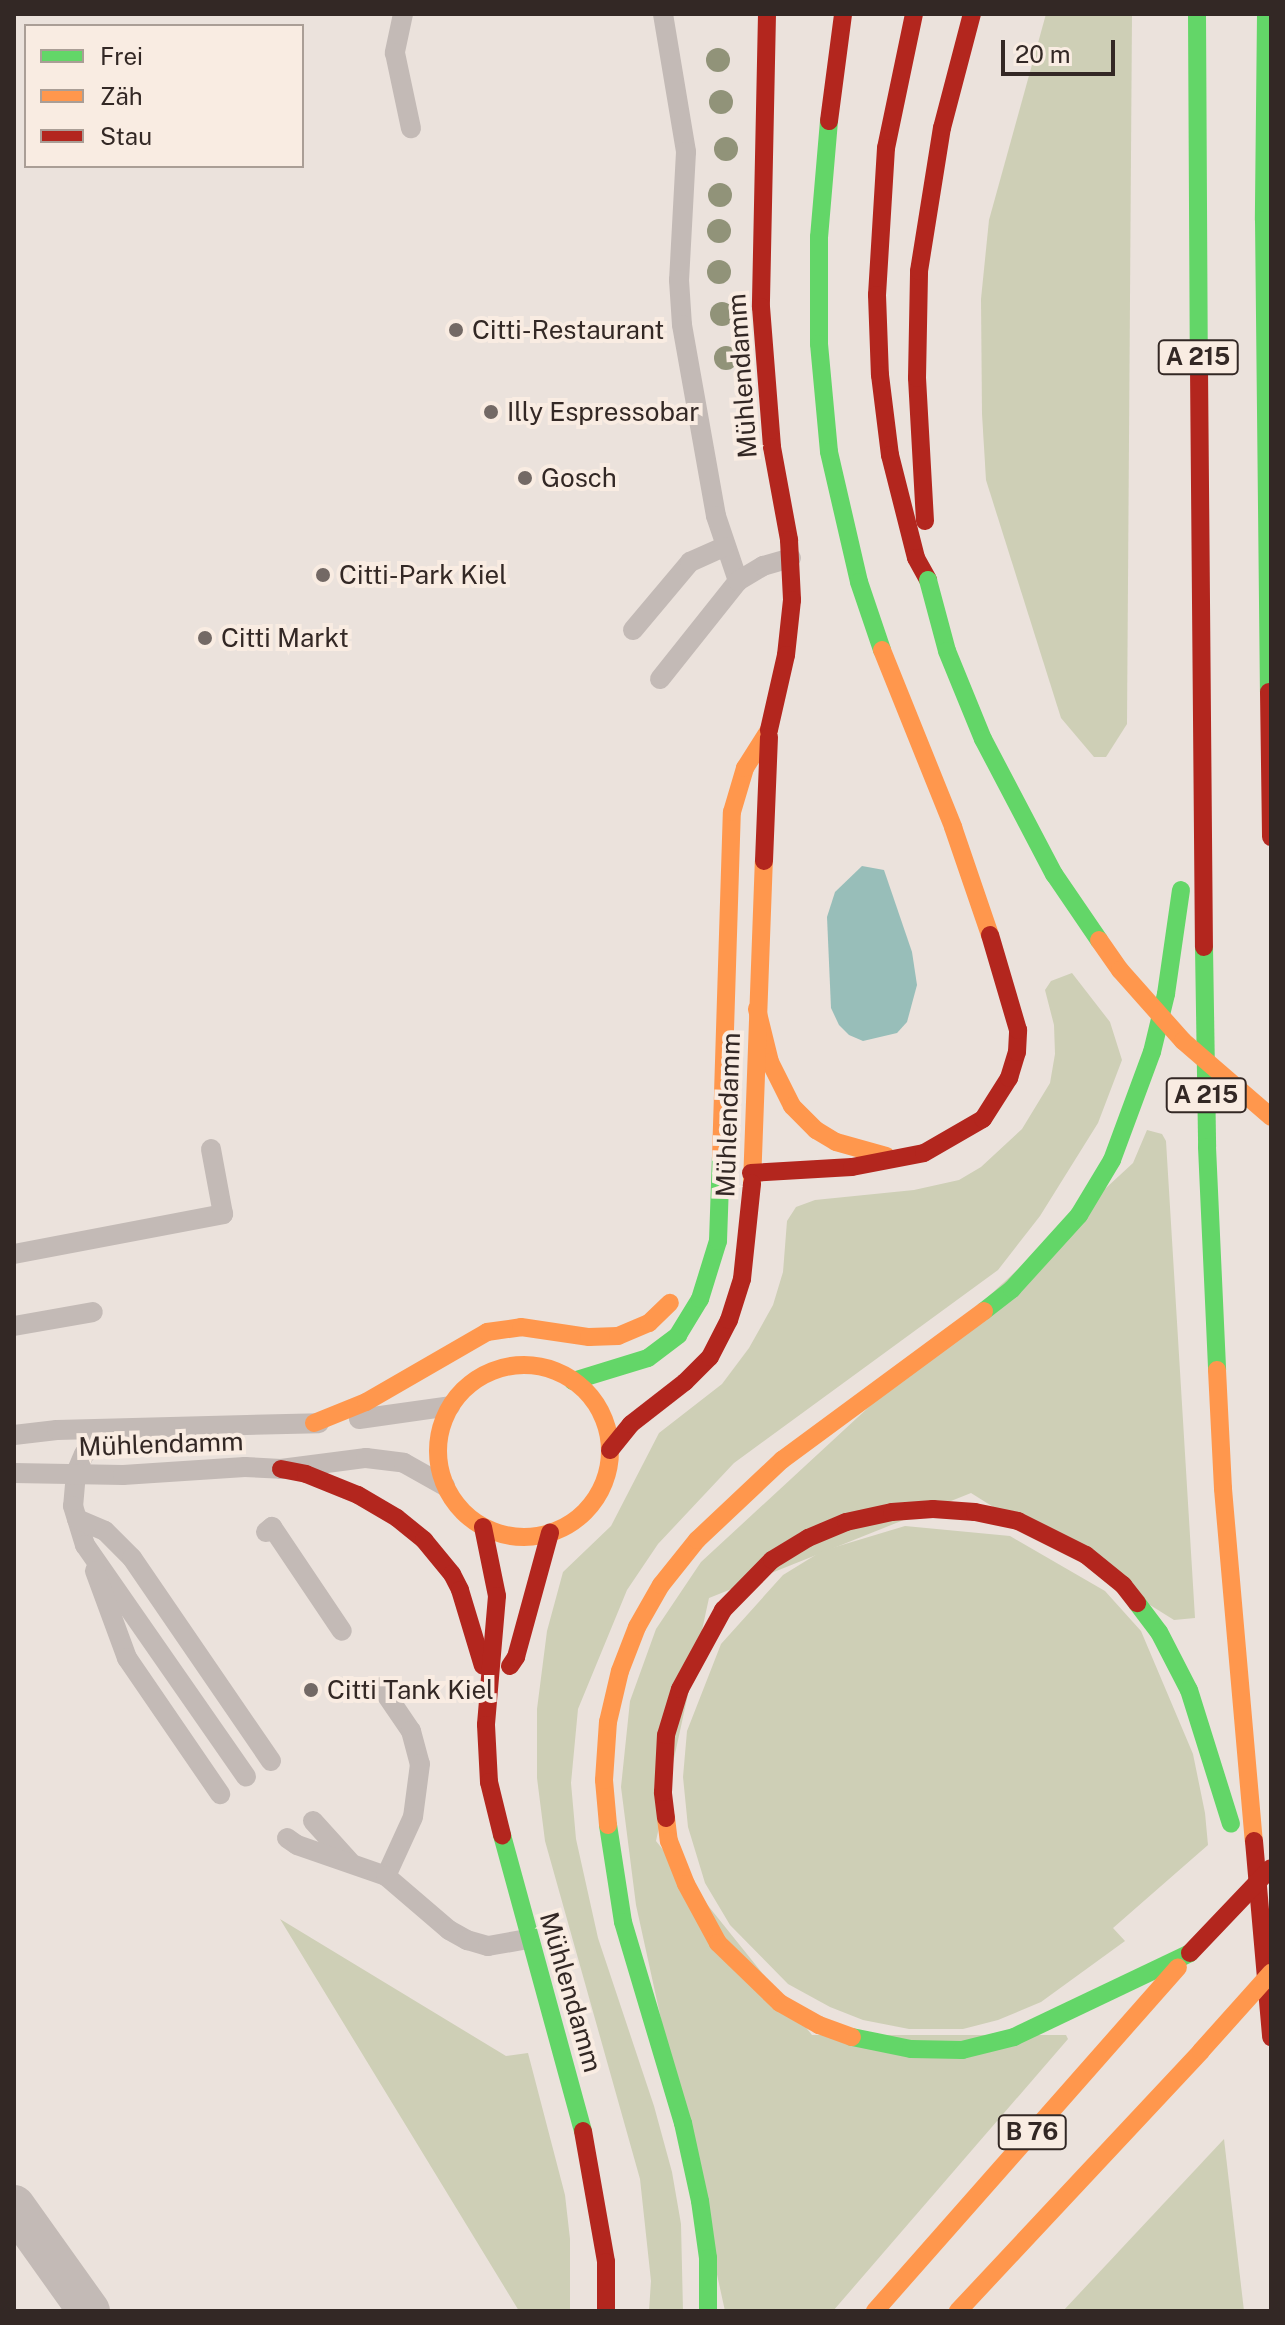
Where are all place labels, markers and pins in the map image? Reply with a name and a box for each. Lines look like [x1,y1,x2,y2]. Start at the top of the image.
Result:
place label: Citti-Restaurant [472,314,664,346]
marker: Citti-Restaurant [447,321,465,339]
place label: Illy Espressobar [507,396,699,428]
marker: Illy Espressobar [482,403,500,421]
place label: Gosch [541,462,617,494]
marker: Gosch [516,469,534,487]
place label: Citti-Park Kiel [339,559,507,591]
marker: Citti-Park Kiel [314,566,332,584]
place label: Citti Markt [221,622,349,654]
marker: Citti Markt [196,629,214,647]
place label: Citti Tank Kiel [327,1674,494,1706]
marker: Citti Tank Kiel [302,1681,320,1699]

